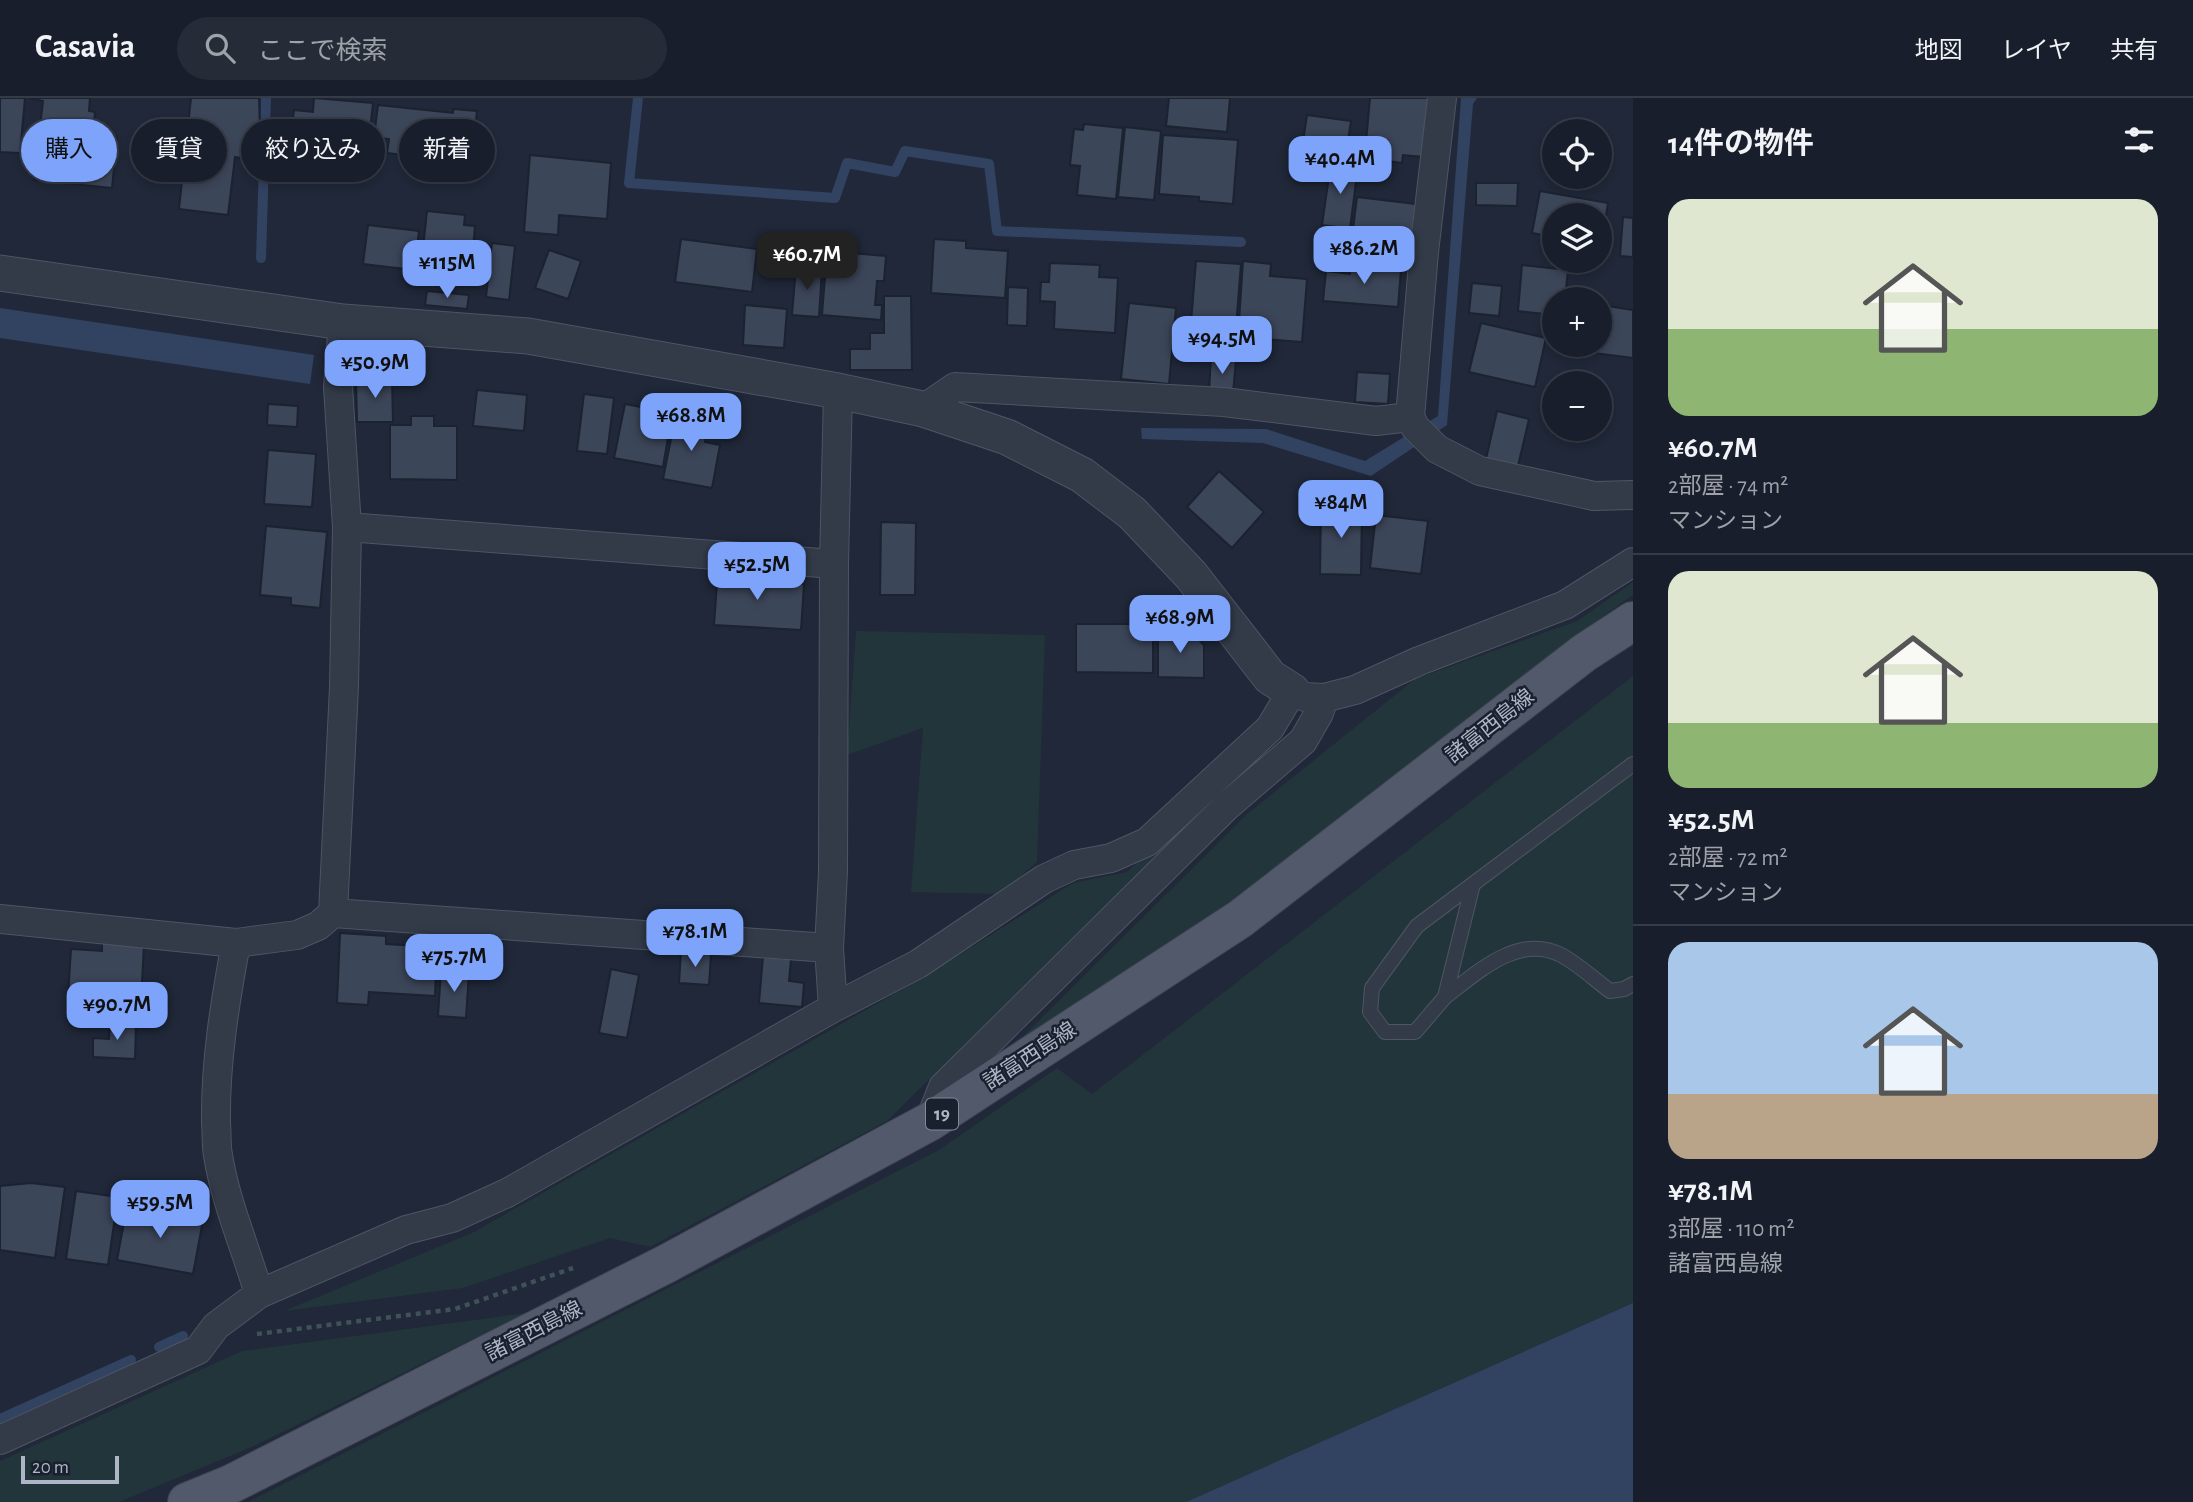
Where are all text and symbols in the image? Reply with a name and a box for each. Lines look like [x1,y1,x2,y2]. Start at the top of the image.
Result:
search box [177,17,667,80]
icon: search [201,29,239,67]
text: Casavia [35,31,135,64]
text: ここで検索 [257,38,387,64]
text: 地図 [1915,39,1963,63]
text: レイヤ [2001,39,2072,63]
text: 共有 [2110,39,2158,63]
chip: 購入 [21,119,117,182]
chip: 賃貸 [131,119,227,182]
chip: 絞り込み [241,119,385,182]
chip: 新着 [399,119,495,182]
map controls [1542,119,1612,441]
button: locate [1542,119,1612,189]
icon: filters [2120,121,2158,159]
text: 14件の物件 [1668,129,1814,159]
pin: ¥40.4M [1283,136,1397,196]
text: ¥40.4M [1305,147,1375,170]
button: layers [1542,203,1612,273]
pin: ¥86.2M [1307,226,1421,286]
pin: ¥60.7M [750,232,864,292]
text: ¥86.2M [1330,237,1398,260]
pin: ¥115M [398,240,496,300]
text: ¥60.7M [773,243,841,266]
icon: home [1850,245,1976,371]
text: ¥115M [419,251,475,274]
button: + [1542,287,1612,357]
pin: ¥94.5M [1165,316,1279,376]
text: ¥94.5M [1188,327,1256,350]
pin: ¥50.9M [318,341,432,400]
text: ¥50.9M [341,351,409,374]
button: − [1542,371,1612,441]
pin: ¥68.8M [634,394,748,453]
text: ¥68.8M [656,404,726,427]
text: ¥60.7M [1668,433,1758,463]
text: 2部屋 · 74 m² [1668,475,1788,498]
pin: ¥84M [1300,480,1382,540]
text: ¥84M [1314,491,1368,514]
text: マンション [1668,510,1783,533]
pin: ¥52.5M [700,542,814,602]
text: ¥52.5M [724,553,790,576]
pin: ¥68.9M [1123,596,1237,655]
text: ¥68.9M [1145,606,1215,629]
icon: home [1850,617,1976,743]
street label: 諸富西島線 [1442,685,1538,767]
text: ¥52.5M [1668,805,1755,835]
text: 2部屋 · 72 m² [1668,847,1788,870]
text: マンション [1668,882,1783,905]
pin: ¥78.1M [638,910,752,969]
text: ¥78.1M [662,920,728,943]
pin: ¥75.7M [397,934,511,994]
text: ¥75.7M [421,945,487,968]
pin: ¥90.7M [60,982,174,1042]
icon: home [1850,988,1976,1114]
text: ¥90.7M [83,993,151,1016]
street label: 諸富西島線 [980,1018,1080,1093]
road number: 19 [926,1098,958,1130]
text: ¥78.1M [1668,1176,1753,1206]
pin: ¥59.5M [103,1180,217,1240]
text: ¥59.5M [127,1191,193,1214]
text: 3部屋 · 110 m² [1668,1218,1795,1241]
text: 諸富西島線 [1668,1253,1783,1276]
street label: 諸富西島線 [482,1297,586,1364]
scale bar [21,1453,119,1485]
text: 20 m [32,1458,69,1477]

